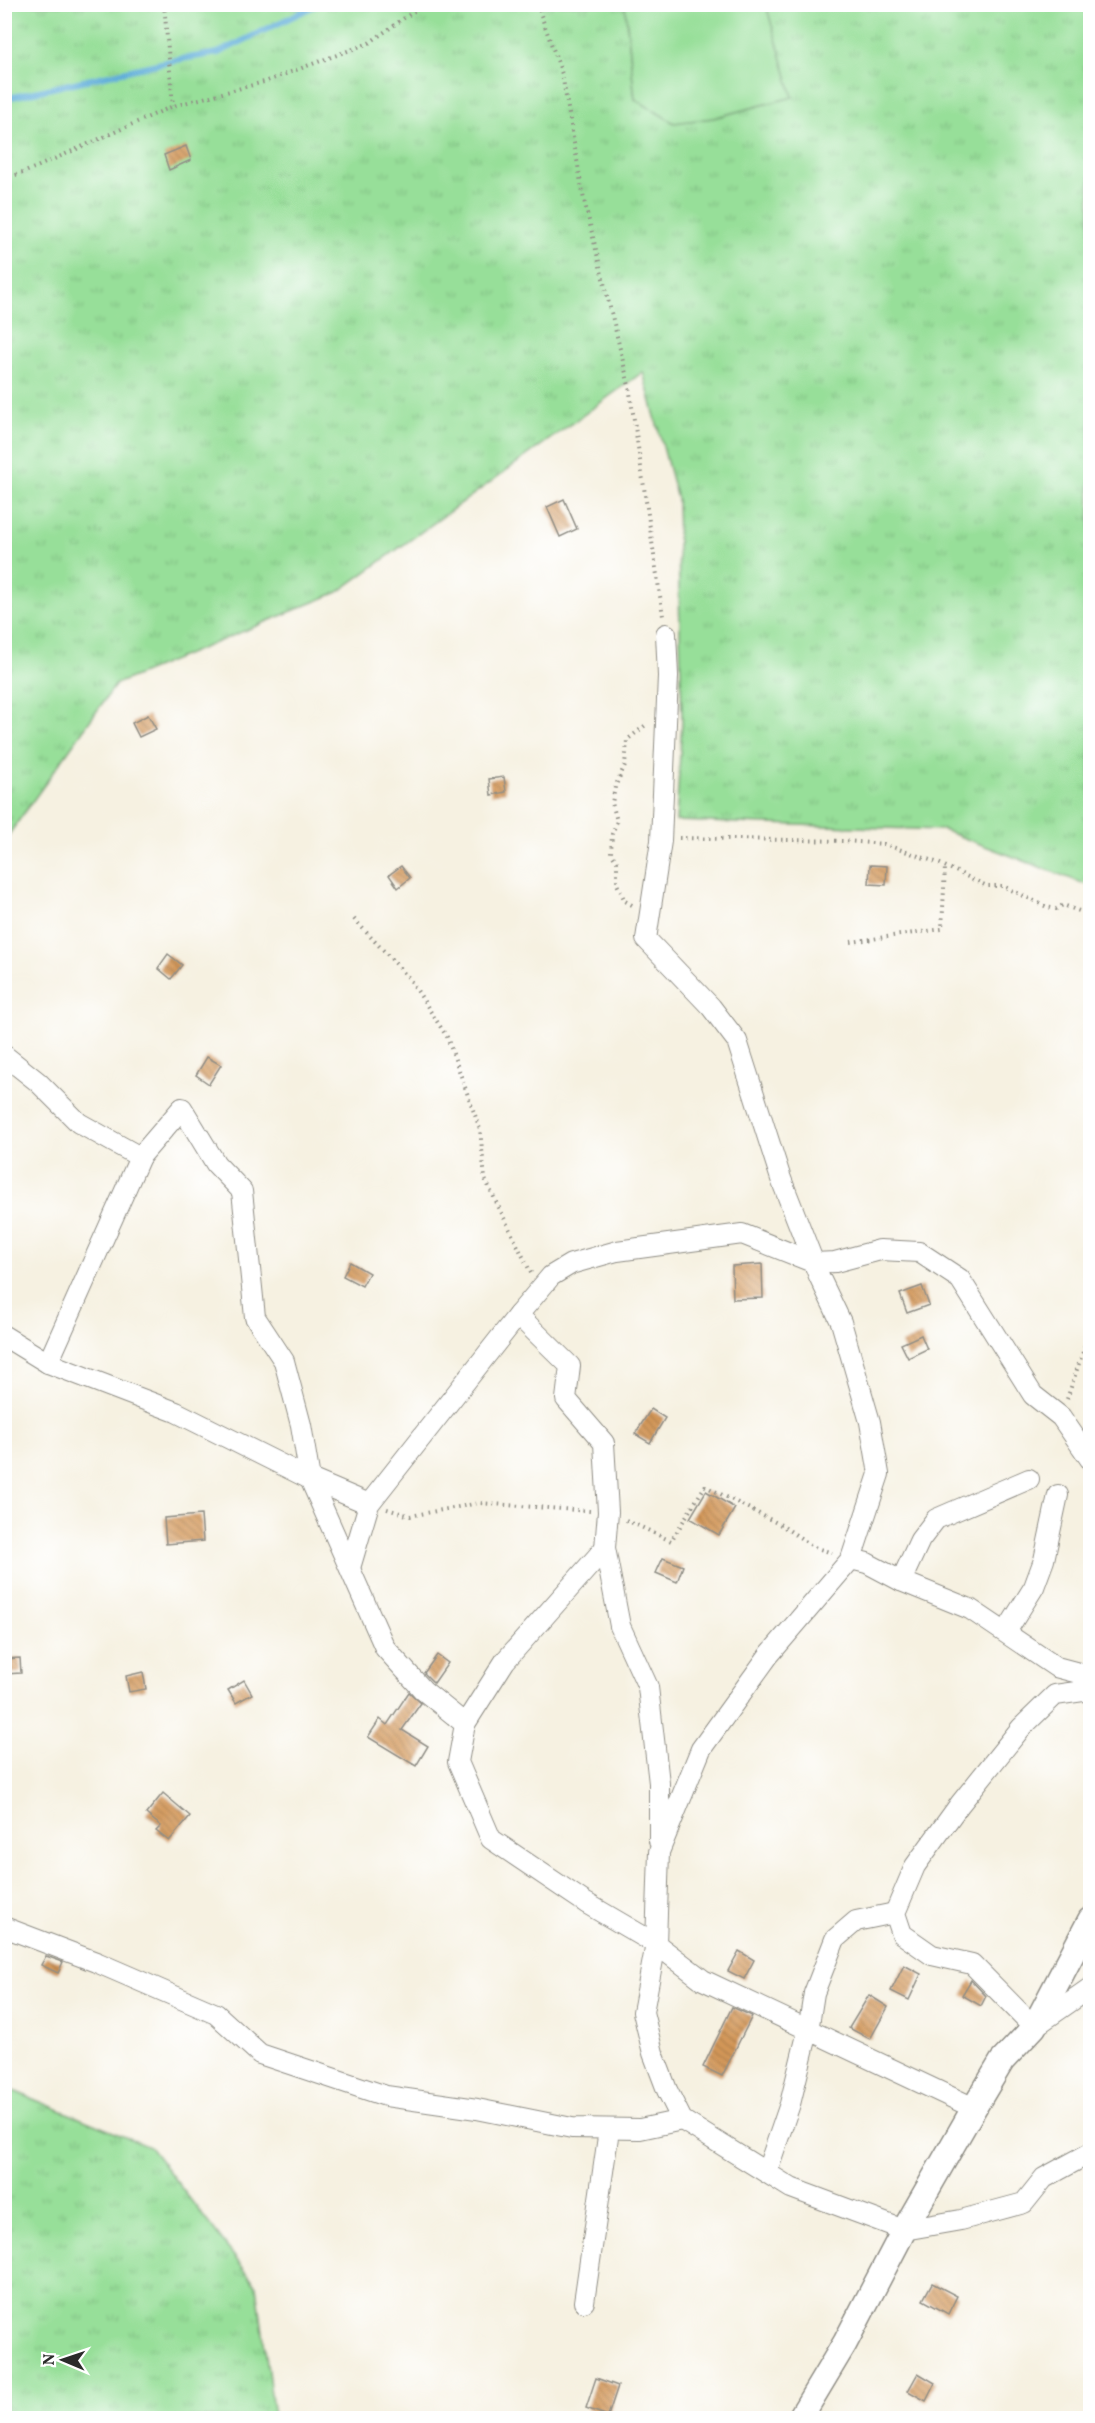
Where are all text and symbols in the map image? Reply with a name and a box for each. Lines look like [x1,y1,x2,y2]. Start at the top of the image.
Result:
north arrow [33,2330,93,2390]
text: N [39,2353,61,2366]

